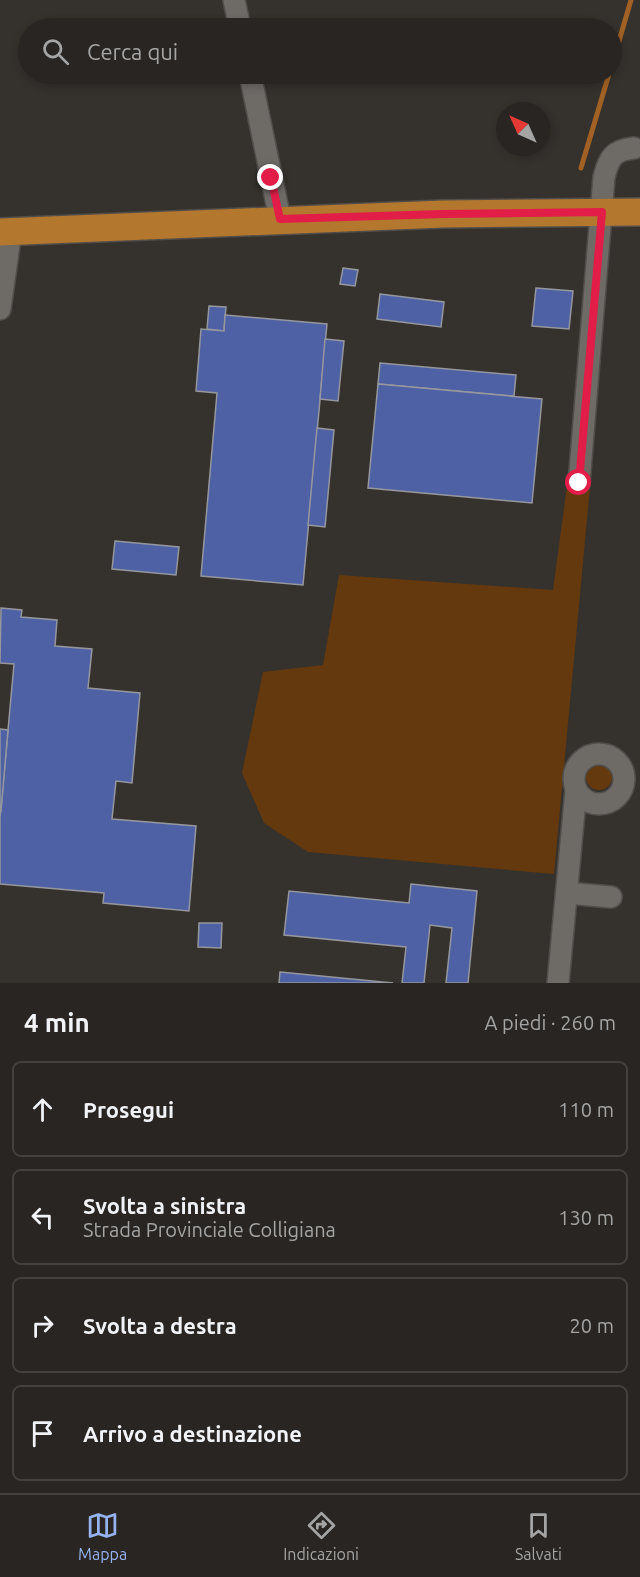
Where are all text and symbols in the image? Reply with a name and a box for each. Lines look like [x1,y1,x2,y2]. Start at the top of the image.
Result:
search box [18,18,622,84]
icon: search [39,35,72,68]
text: Cerca qui [87,39,178,64]
north arrow [496,102,550,156]
route end [257,164,283,190]
route start [565,469,591,495]
text: 4 min [24,1008,90,1037]
text: A piedi · 260 m [485,1011,616,1034]
icon: ahead [26,1093,59,1126]
text: Prosegui [83,1097,174,1122]
text: 110 m [558,1098,614,1121]
text: Svolta a sinistra [83,1193,246,1218]
icon: left [26,1201,59,1234]
text: 130 m [558,1206,614,1229]
text: Strada Provinciale Colligiana [83,1218,336,1241]
icon: right [26,1309,59,1342]
text: Svolta a destra [83,1313,237,1338]
text: 20 m [570,1314,614,1337]
icon: arrive [26,1417,59,1450]
text: Arrivo a destinazione [83,1421,302,1446]
tab: Mappa [78,1509,127,1563]
tab: Indicazioni [283,1509,359,1563]
tab: Salvati [515,1509,562,1563]

